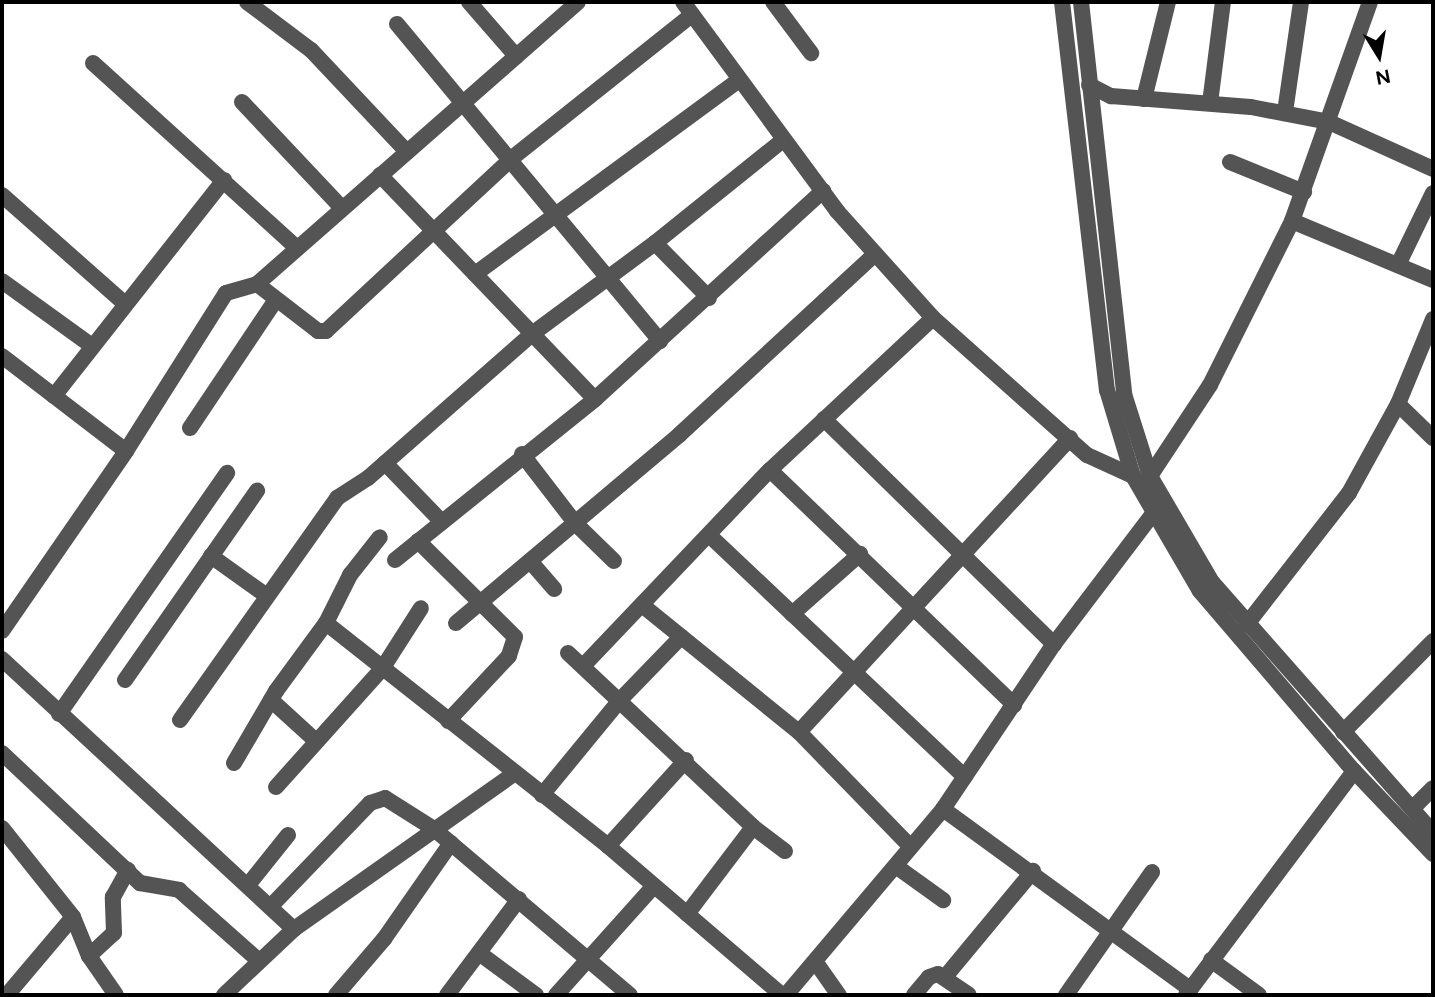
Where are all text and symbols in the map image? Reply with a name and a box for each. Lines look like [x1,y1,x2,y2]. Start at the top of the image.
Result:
north arrow [1344,21,1414,91]
text: N [1374,64,1393,90]

